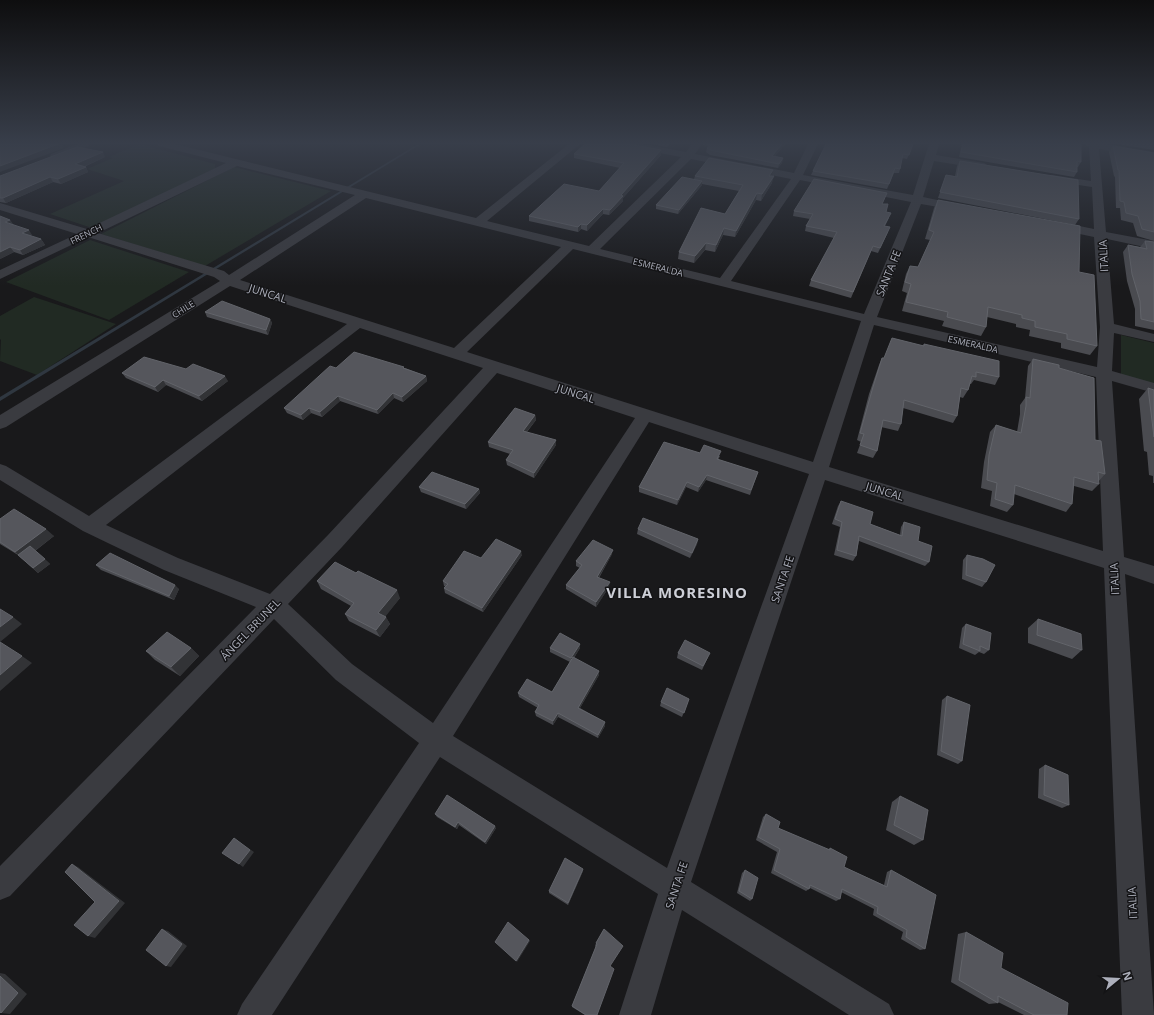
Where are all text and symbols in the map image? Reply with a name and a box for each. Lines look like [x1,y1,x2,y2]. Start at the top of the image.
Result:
street label: FRENCH [68,221,104,247]
street label: ITALIA [1095,240,1111,272]
street label: SANTA FE [872,248,904,298]
street label: ESMERALDA [632,254,685,280]
street label: JUNCAL [246,280,289,306]
street label: CHILE [169,297,197,321]
street label: ESMERALDA [947,332,1000,356]
street label: JUNCAL [554,380,597,406]
street label: JUNCAL [863,478,906,504]
street label: SANTA FE [767,553,797,605]
street label: ITALIA [1106,563,1122,595]
district label: VILLA MORESINO [606,582,748,602]
street label: ÁNGEL BRUNEL [217,595,283,663]
street label: SANTA FE [661,859,691,911]
street label: ITALIA [1124,887,1140,919]
north arrow [1098,959,1138,999]
text: N [1119,969,1137,982]

